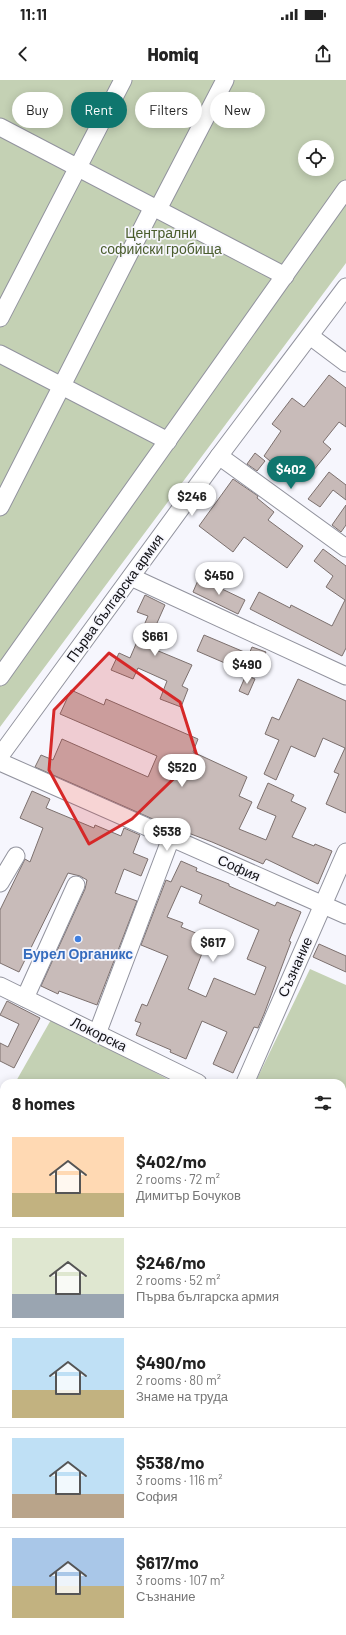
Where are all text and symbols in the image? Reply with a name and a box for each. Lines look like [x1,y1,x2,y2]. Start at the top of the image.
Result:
text: 11:11 [20,5,47,23]
icon: back [12,43,34,65]
text: Homiq [147,43,199,65]
icon: share [312,43,334,65]
chip: Buy [12,92,63,128]
chip: Rent [71,92,127,128]
chip: Filters [135,92,202,128]
chip: New [210,92,265,128]
map controls [298,140,334,176]
button: locate [298,140,334,176]
park label: Централни софийски гробища [100,224,222,257]
pin: $402 [267,456,315,490]
text: $402 [276,461,306,477]
pin: $246 [168,483,216,517]
text: $246 [177,488,207,504]
street label: Първа българска армия [62,530,167,665]
pin: $450 [195,562,243,596]
text: $450 [204,567,234,583]
pin: $661 [131,623,179,657]
text: $661 [142,628,168,644]
pin: $490 [223,651,271,685]
text: $490 [232,656,262,672]
pin: $520 [158,754,206,788]
text: $520 [167,759,197,775]
pin: $538 [143,818,191,852]
text: $538 [153,823,181,839]
street label: София [215,851,263,884]
pin: $617 [189,929,237,963]
marker: Бурел Органикс [73,934,83,944]
text: $617 [200,934,226,950]
street label: Съзнание [274,934,315,1000]
place label: Бурел Органикс [23,945,133,962]
street label: Локорска [69,1013,130,1054]
icon: filters [312,1092,334,1114]
text: 8 homes [12,1093,75,1113]
text: $402/mo [136,1151,206,1171]
icon: home [44,1153,92,1201]
text: 2 rooms · 72 m² [136,1171,220,1187]
text: Димитър Бочуков [136,1187,241,1203]
text: $246/mo [136,1252,206,1272]
icon: home [44,1254,92,1302]
text: 2 rooms · 52 m² [136,1272,221,1288]
text: Първа българска армия [136,1288,279,1304]
text: $490/mo [136,1352,206,1372]
icon: home [44,1354,92,1402]
text: 2 rooms · 80 m² [136,1372,221,1388]
text: Знаме на труда [136,1388,228,1404]
text: $538/mo [136,1452,204,1472]
icon: home [44,1454,92,1502]
text: 3 rooms · 116 m² [136,1472,223,1488]
text: София [136,1488,178,1504]
text: $617/mo [136,1552,199,1572]
icon: home [44,1554,92,1602]
text: 3 rooms · 107 m² [136,1572,225,1588]
text: Съзнание [136,1588,196,1604]

